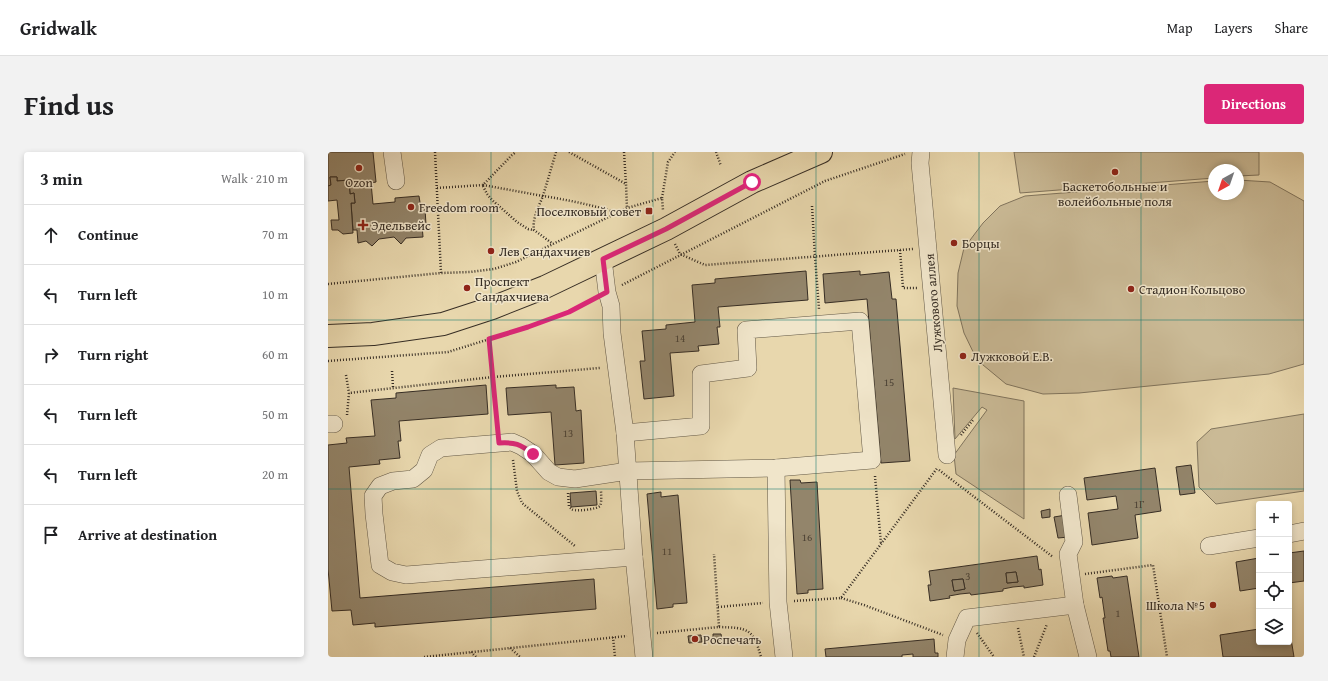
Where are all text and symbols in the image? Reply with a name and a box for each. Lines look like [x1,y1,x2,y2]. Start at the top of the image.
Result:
text: Gridwalk [20,14,97,42]
text: Map [1167,18,1193,38]
text: Layers [1215,18,1253,38]
text: Share [1275,18,1308,38]
text: Find us [24,84,114,125]
button: Directions [1204,84,1304,124]
marker: Ozon [354,163,364,173]
north arrow [1208,164,1244,200]
text: 3 min [40,166,82,191]
marker: Баскетобольные и волейбольные поля [1110,167,1120,177]
text: Walk · 210 m [221,169,288,188]
place label: Ozon [345,173,373,192]
route start [743,173,761,191]
place label: Баскетобольные и волейбольные поля [1058,177,1172,211]
place label: Freedom room [419,198,499,217]
marker: Freedom room [406,202,416,212]
place label: Поселковый совет [536,202,642,221]
marker: Поселковый совет [644,206,654,216]
place label: Эдельвейс [371,216,431,235]
marker: Эдельвейс [358,220,368,230]
icon: ahead [40,224,62,246]
text: Continue [78,224,139,245]
text: 70 m [262,225,288,244]
place label: Борцы [962,234,1000,253]
marker: Борцы [949,238,959,248]
place label: Лев Сандахчиев [499,242,590,261]
marker: Лев Сандахчиев [486,246,496,256]
street label: Лужкового аллея [920,252,947,353]
place label: Проспект Сандахчиева [475,272,550,306]
place label: Стадион Кольцово [1139,280,1246,299]
marker: Проспект Сандахчиева [462,283,472,293]
icon: left [40,284,62,306]
text: Turn left [78,284,137,305]
marker: Стадион Кольцово [1126,284,1136,294]
text: 10 m [262,285,288,304]
house number: 14 [675,330,685,346]
icon: right [40,344,62,366]
text: Turn right [78,344,149,365]
text: 60 m [262,345,288,364]
place label: Лужковой Е.В. [971,347,1053,366]
marker: Лужковой Е.В. [958,351,968,361]
house number: 15 [884,374,894,390]
icon: left [40,404,62,426]
text: Turn left [78,404,137,425]
text: 50 m [262,405,288,424]
house number: 13 [563,425,573,441]
route end [524,445,542,463]
icon: left [40,464,62,486]
text: Turn left [78,464,137,485]
text: 20 m [262,465,288,484]
house number: 1Г [1134,496,1145,512]
map controls [1256,501,1292,645]
button: + [1256,501,1292,537]
icon: arrive [40,524,62,546]
text: Arrive at destination [78,524,217,545]
house number: 16 [802,529,812,545]
button: − [1256,537,1292,573]
house number: 11 [662,543,672,559]
house number: 3 [965,568,971,584]
button: locate [1256,573,1292,609]
place label: Школа №5 [1146,596,1205,615]
marker: Школа №5 [1208,600,1218,610]
house number: 1 [1115,605,1121,621]
button: layers [1256,609,1292,645]
place label: Роспечать [703,630,761,649]
marker: Роспечать [690,634,700,644]

